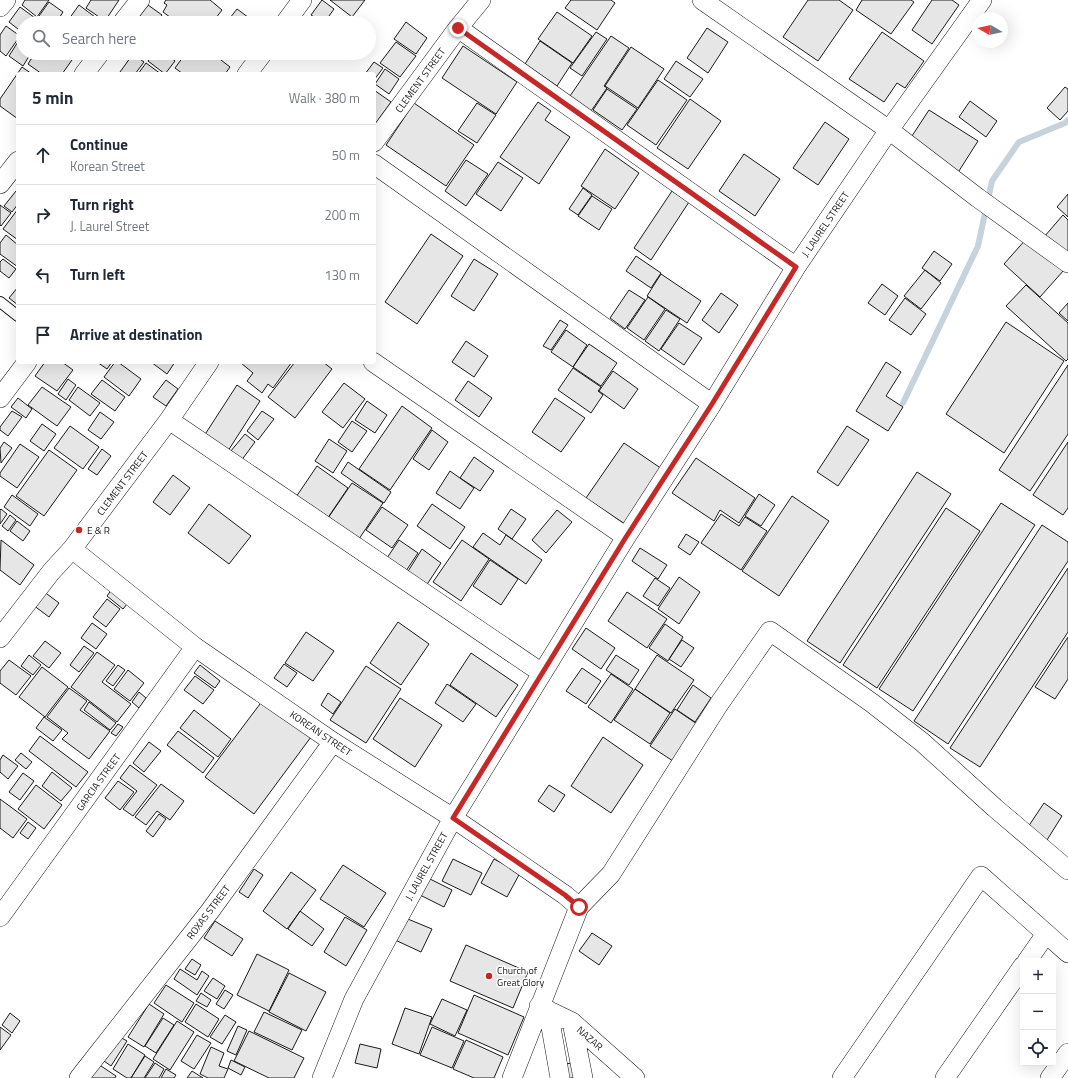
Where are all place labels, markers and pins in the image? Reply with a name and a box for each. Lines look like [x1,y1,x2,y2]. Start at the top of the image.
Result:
place label: E & R [87,523,110,538]
marker: E & R [74,525,84,535]
place label: Church of Great Glory [497,963,544,990]
marker: Church of Great Glory [484,971,494,981]

